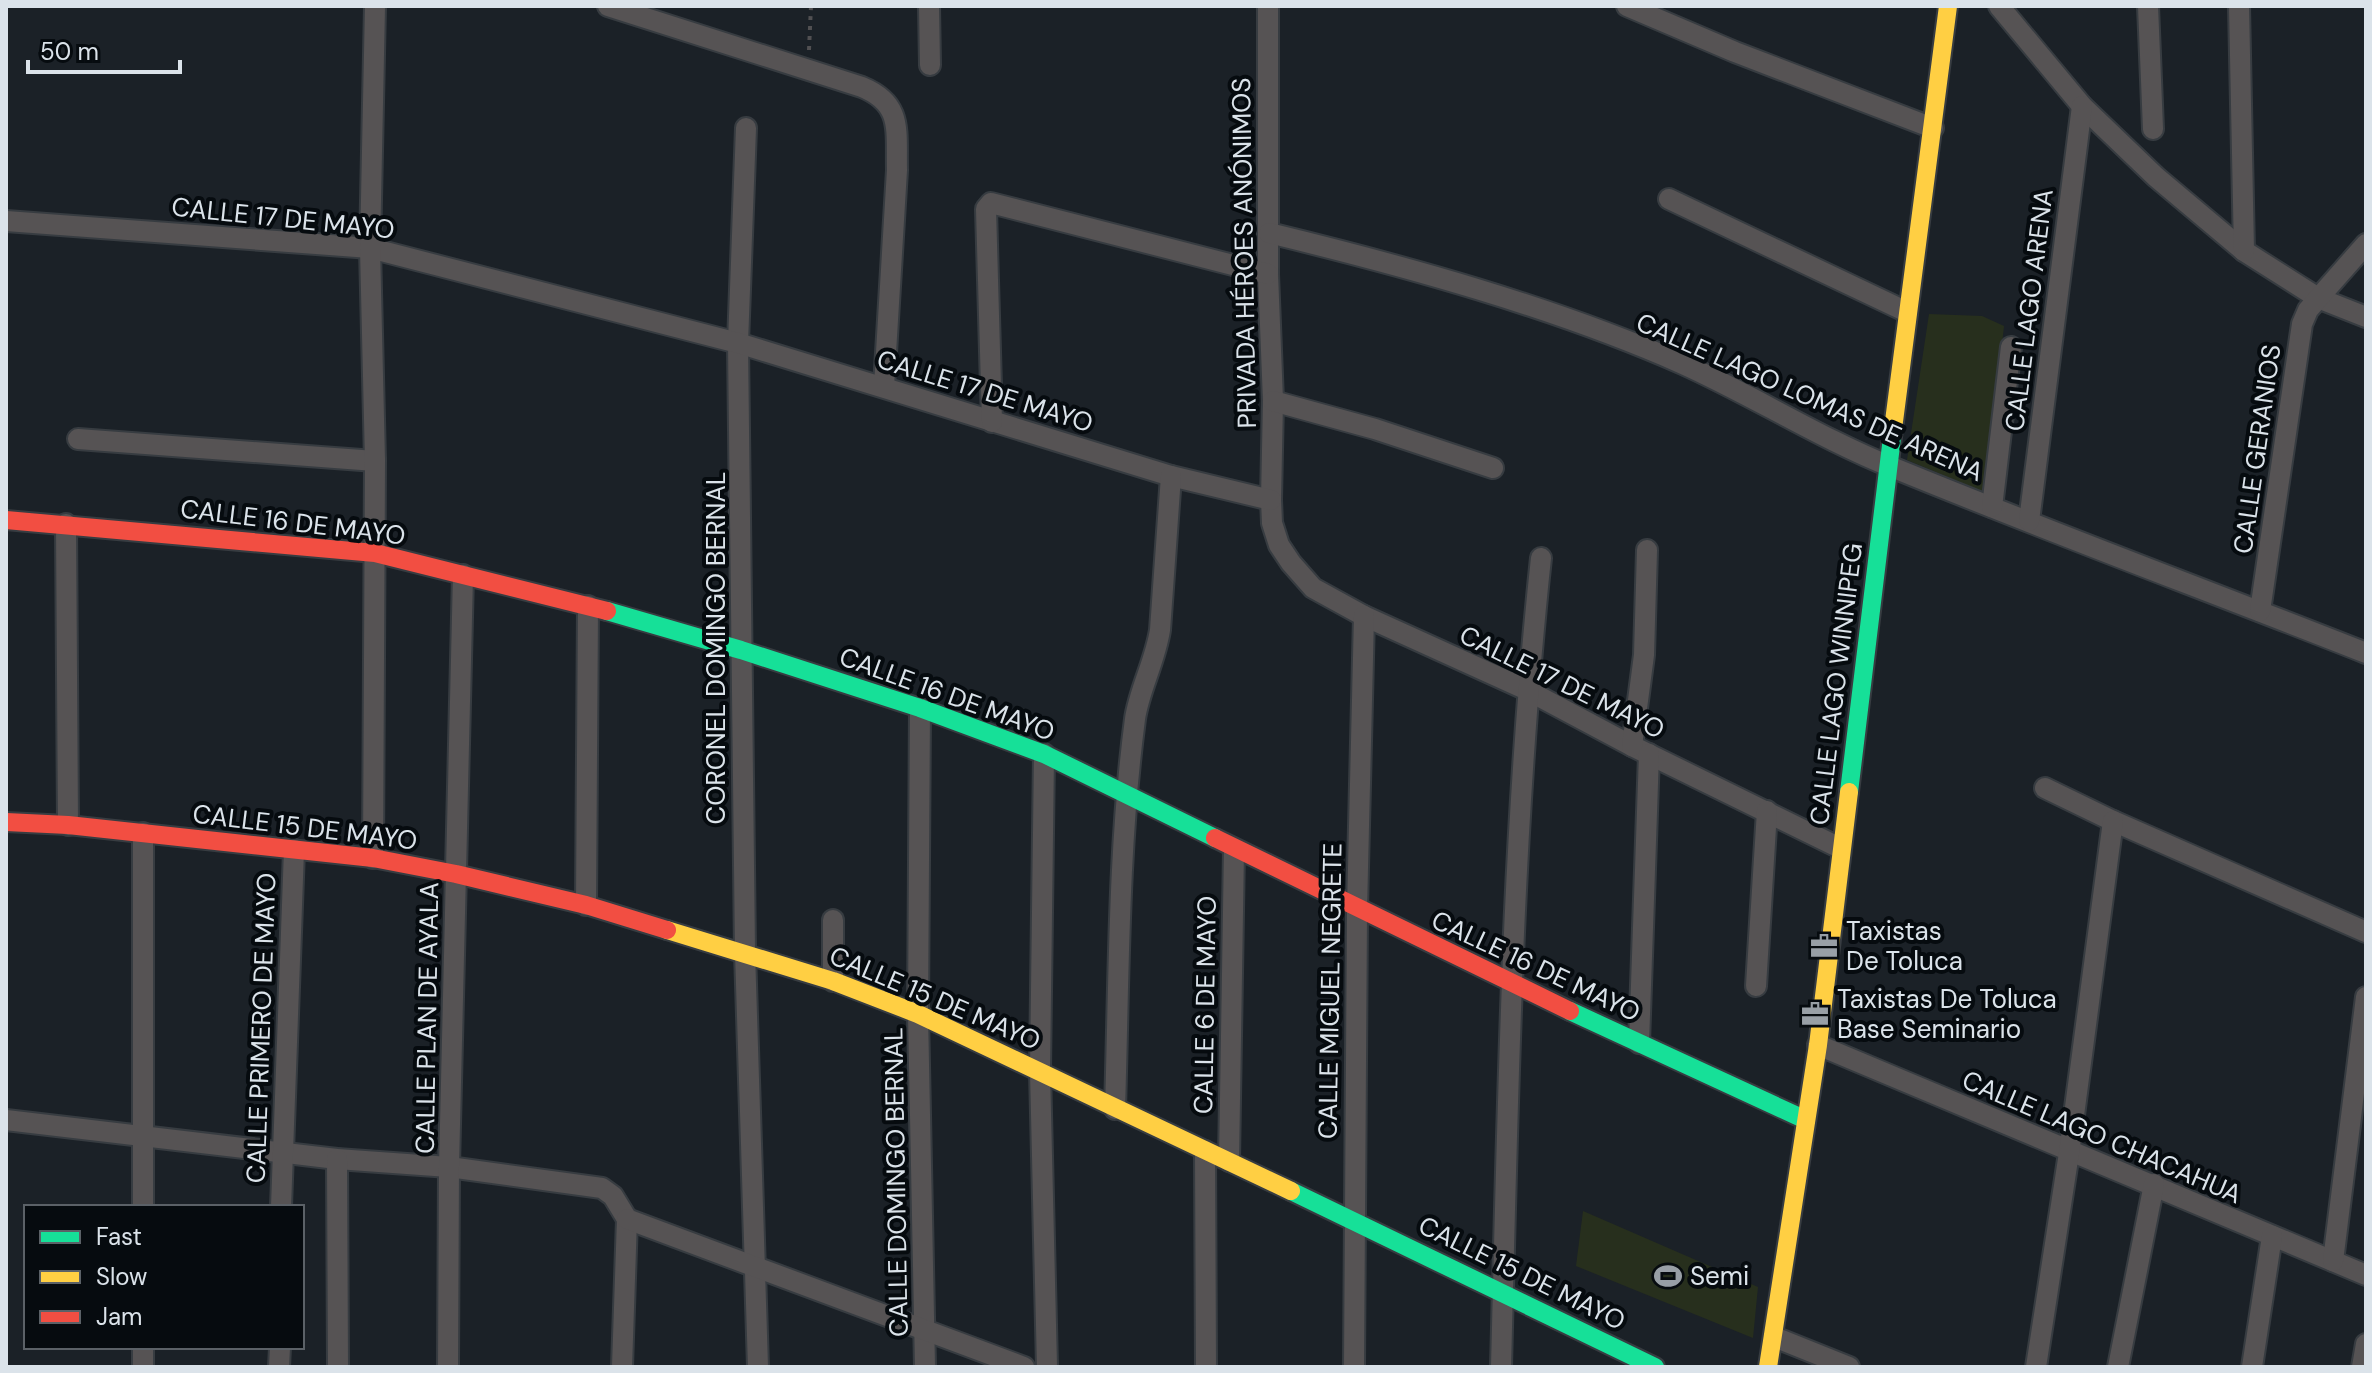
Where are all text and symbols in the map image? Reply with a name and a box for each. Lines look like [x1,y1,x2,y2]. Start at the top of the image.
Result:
scale bar [28,24,180,74]
text: 50 m [40,36,99,67]
street label: PRIVADA HÉROES ANÓNIMOS [1224,77,1264,429]
street label: CALLE LAGO ARENA [1997,187,2061,433]
street label: CALLE 17 DE MAYO [170,189,396,247]
street label: CALLE LAGO LOMAS DE ARENA [1631,305,1989,489]
street label: CALLE 17 DE MAYO [873,342,1097,440]
street label: CALLE GERANIOS [2225,342,2289,556]
street label: CORONEL DOMINGO BERNAL [699,471,733,825]
street label: CALLE 16 DE MAYO [179,491,407,553]
street label: CALLE LAGO WINNIPEG [1802,541,1870,827]
street label: CALLE 17 DE MAYO [1454,618,1670,746]
street label: CALLE 16 DE MAYO [835,639,1059,749]
street label: CALLE 15 DE MAYO [191,796,419,858]
street label: CALLE MIGUEL NEGRETE [1310,843,1350,1139]
street label: CALLE PRIMERO DE MAYO [239,872,283,1184]
street label: CALLE PLAN DE AYALA [408,882,446,1154]
street label: CALLE 6 DE MAYO [1186,896,1224,1114]
street label: CALLE 16 DE MAYO [1426,903,1646,1029]
place label: Taxistas De Toluca [1846,914,1963,978]
office icon: Taxistas De Toluca [1809,931,1839,961]
street label: CALLE 15 DE MAYO [824,938,1046,1058]
place label: Taxistas De Toluca Base Seminario [1837,982,2057,1046]
office icon: Taxistas De Toluca Base Seminario [1800,999,1830,1029]
street label: CALLE DOMINGO BERNAL [876,1027,916,1337]
street label: CALLE LAGO CHACAHUA [1957,1063,2247,1211]
legend [24,1205,304,1349]
street label: CALLE 15 DE MAYO [1413,1208,1631,1338]
text: Fast [96,1221,142,1252]
place label: Semi [1690,1259,1749,1293]
text: Slow [96,1261,147,1292]
sports icon: Semi [1653,1261,1683,1291]
text: Jam [96,1301,142,1332]

